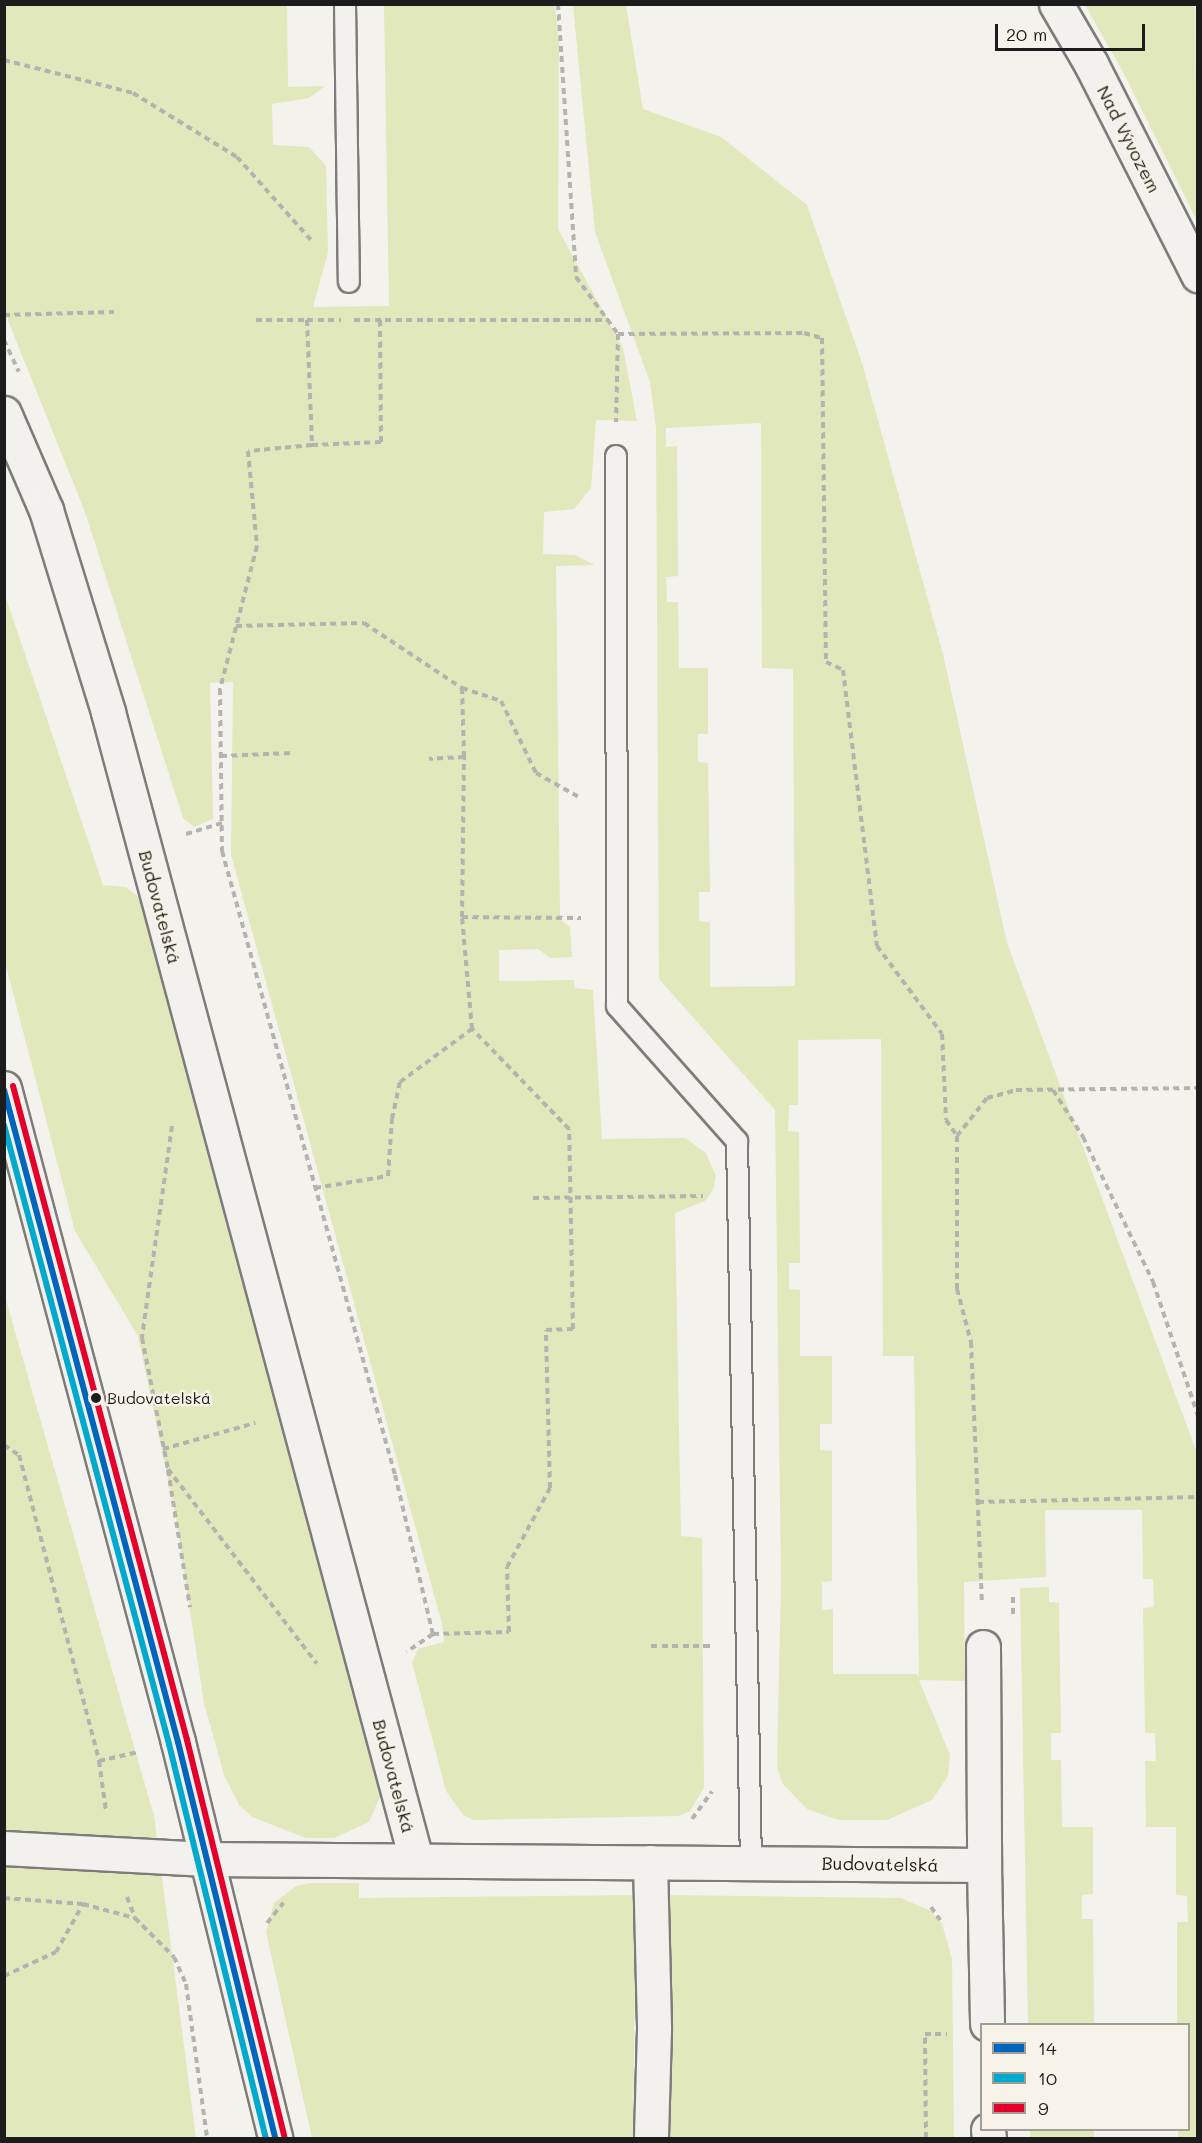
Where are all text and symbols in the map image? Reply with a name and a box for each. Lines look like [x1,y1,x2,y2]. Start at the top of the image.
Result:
scale bar [998,12,1148,50]
text: 20 m [1006,22,1047,46]
street label: Nad Vývozem [1093,82,1165,196]
street label: Budovatelská [134,848,186,966]
place label: Budovatelská [107,1388,211,1408]
marker: Budovatelská [90,1392,102,1404]
street label: Budovatelská [368,1717,420,1835]
street label: Budovatelská [821,1852,939,1876]
legend [980,2023,1190,2131]
text: 14 [1038,2036,1057,2060]
text: 10 [1038,2066,1057,2090]
text: 9 [1038,2096,1049,2120]

